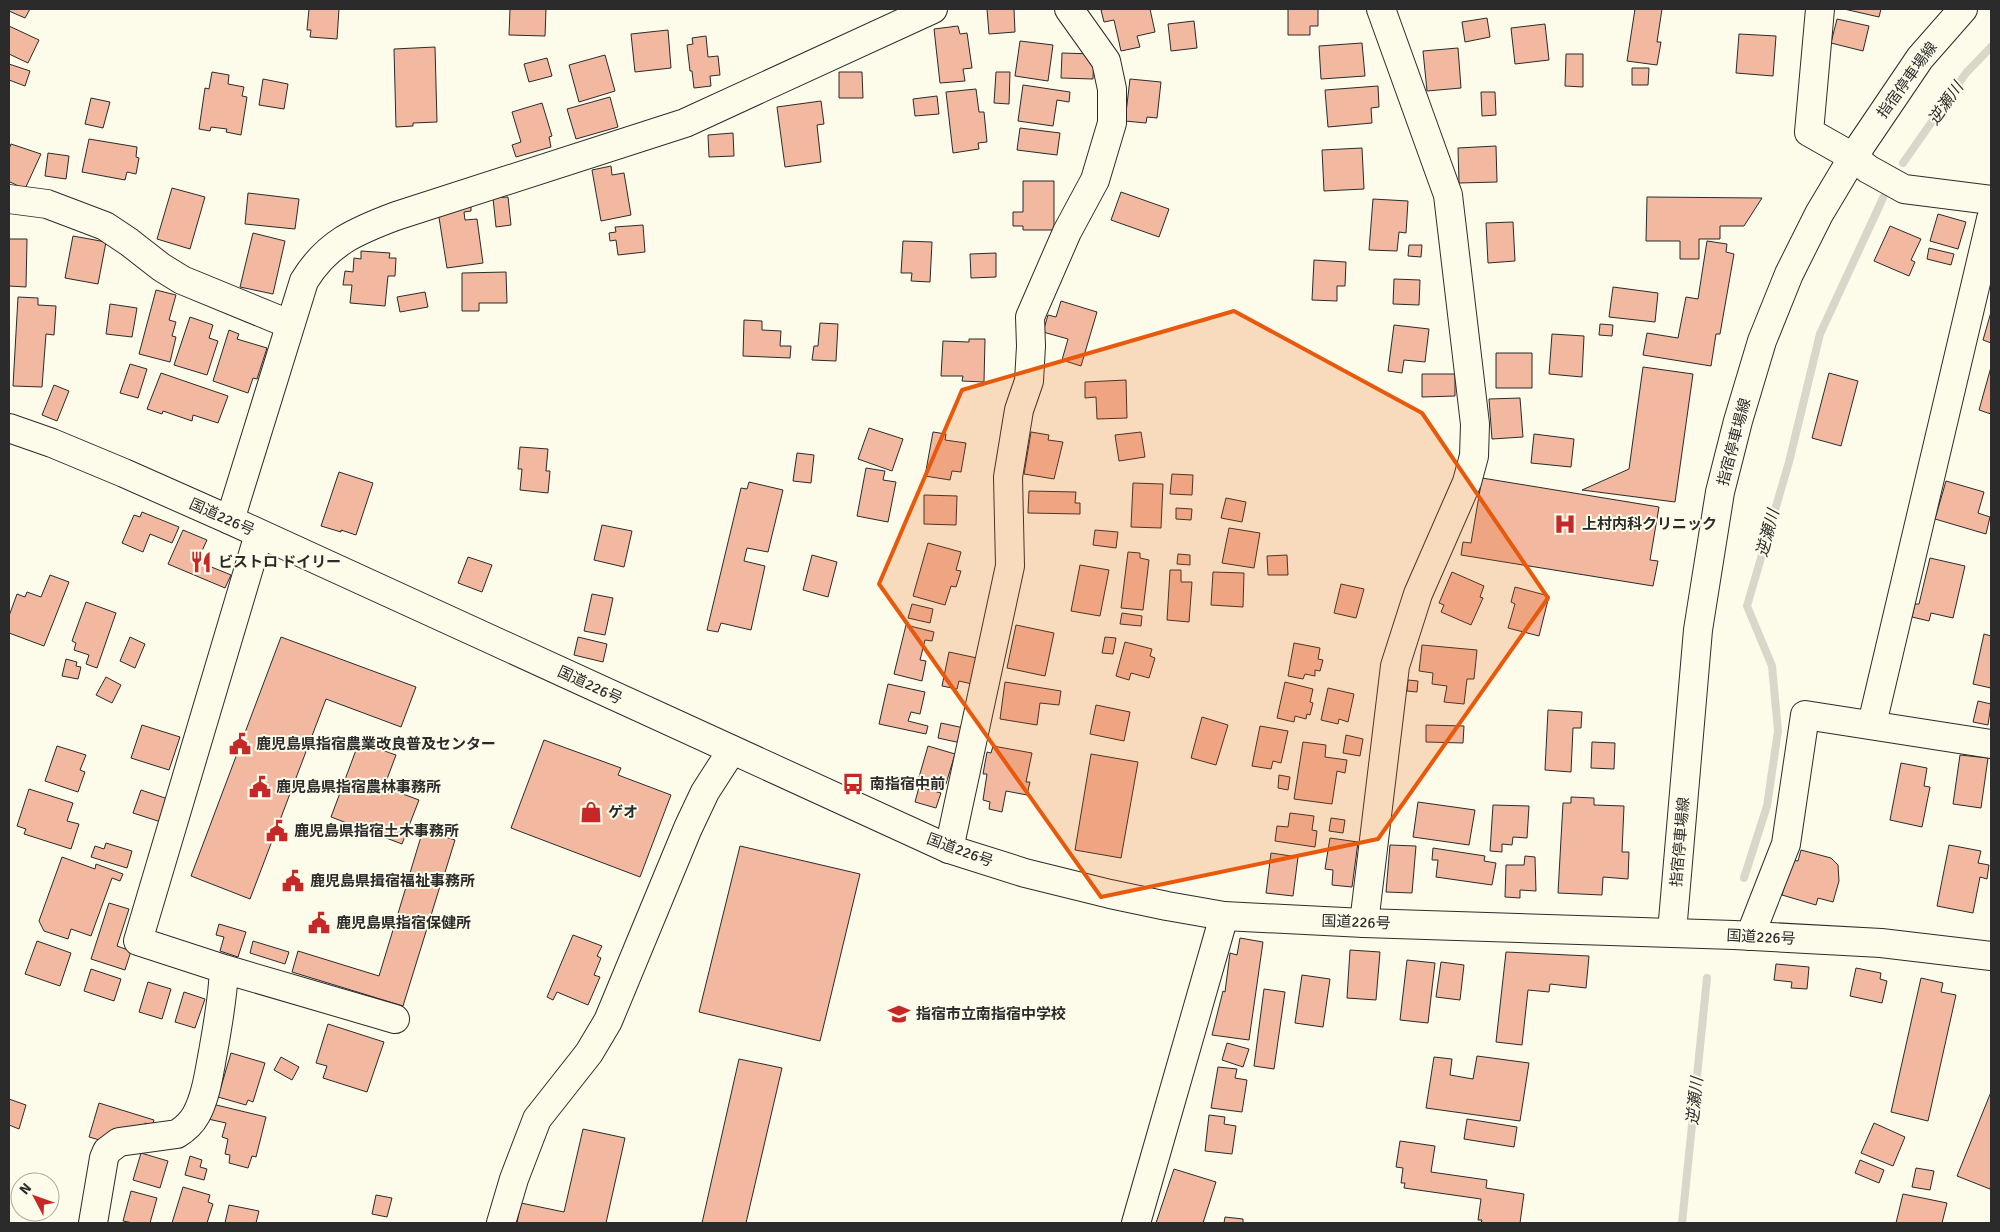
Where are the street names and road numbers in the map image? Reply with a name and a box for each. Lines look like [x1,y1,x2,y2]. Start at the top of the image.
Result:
street label: 指宿停車場線 [1873,38,1941,122]
street label: 指宿停車場線 [1714,396,1754,488]
street label: 国道226号 [187,495,257,539]
street label: 国道226号 [555,662,625,708]
street label: 指宿停車場線 [1667,796,1693,888]
street label: 国道226号 [924,830,996,870]
street label: 国道226号 [1321,912,1391,932]
street label: 国道226号 [1726,926,1796,948]

